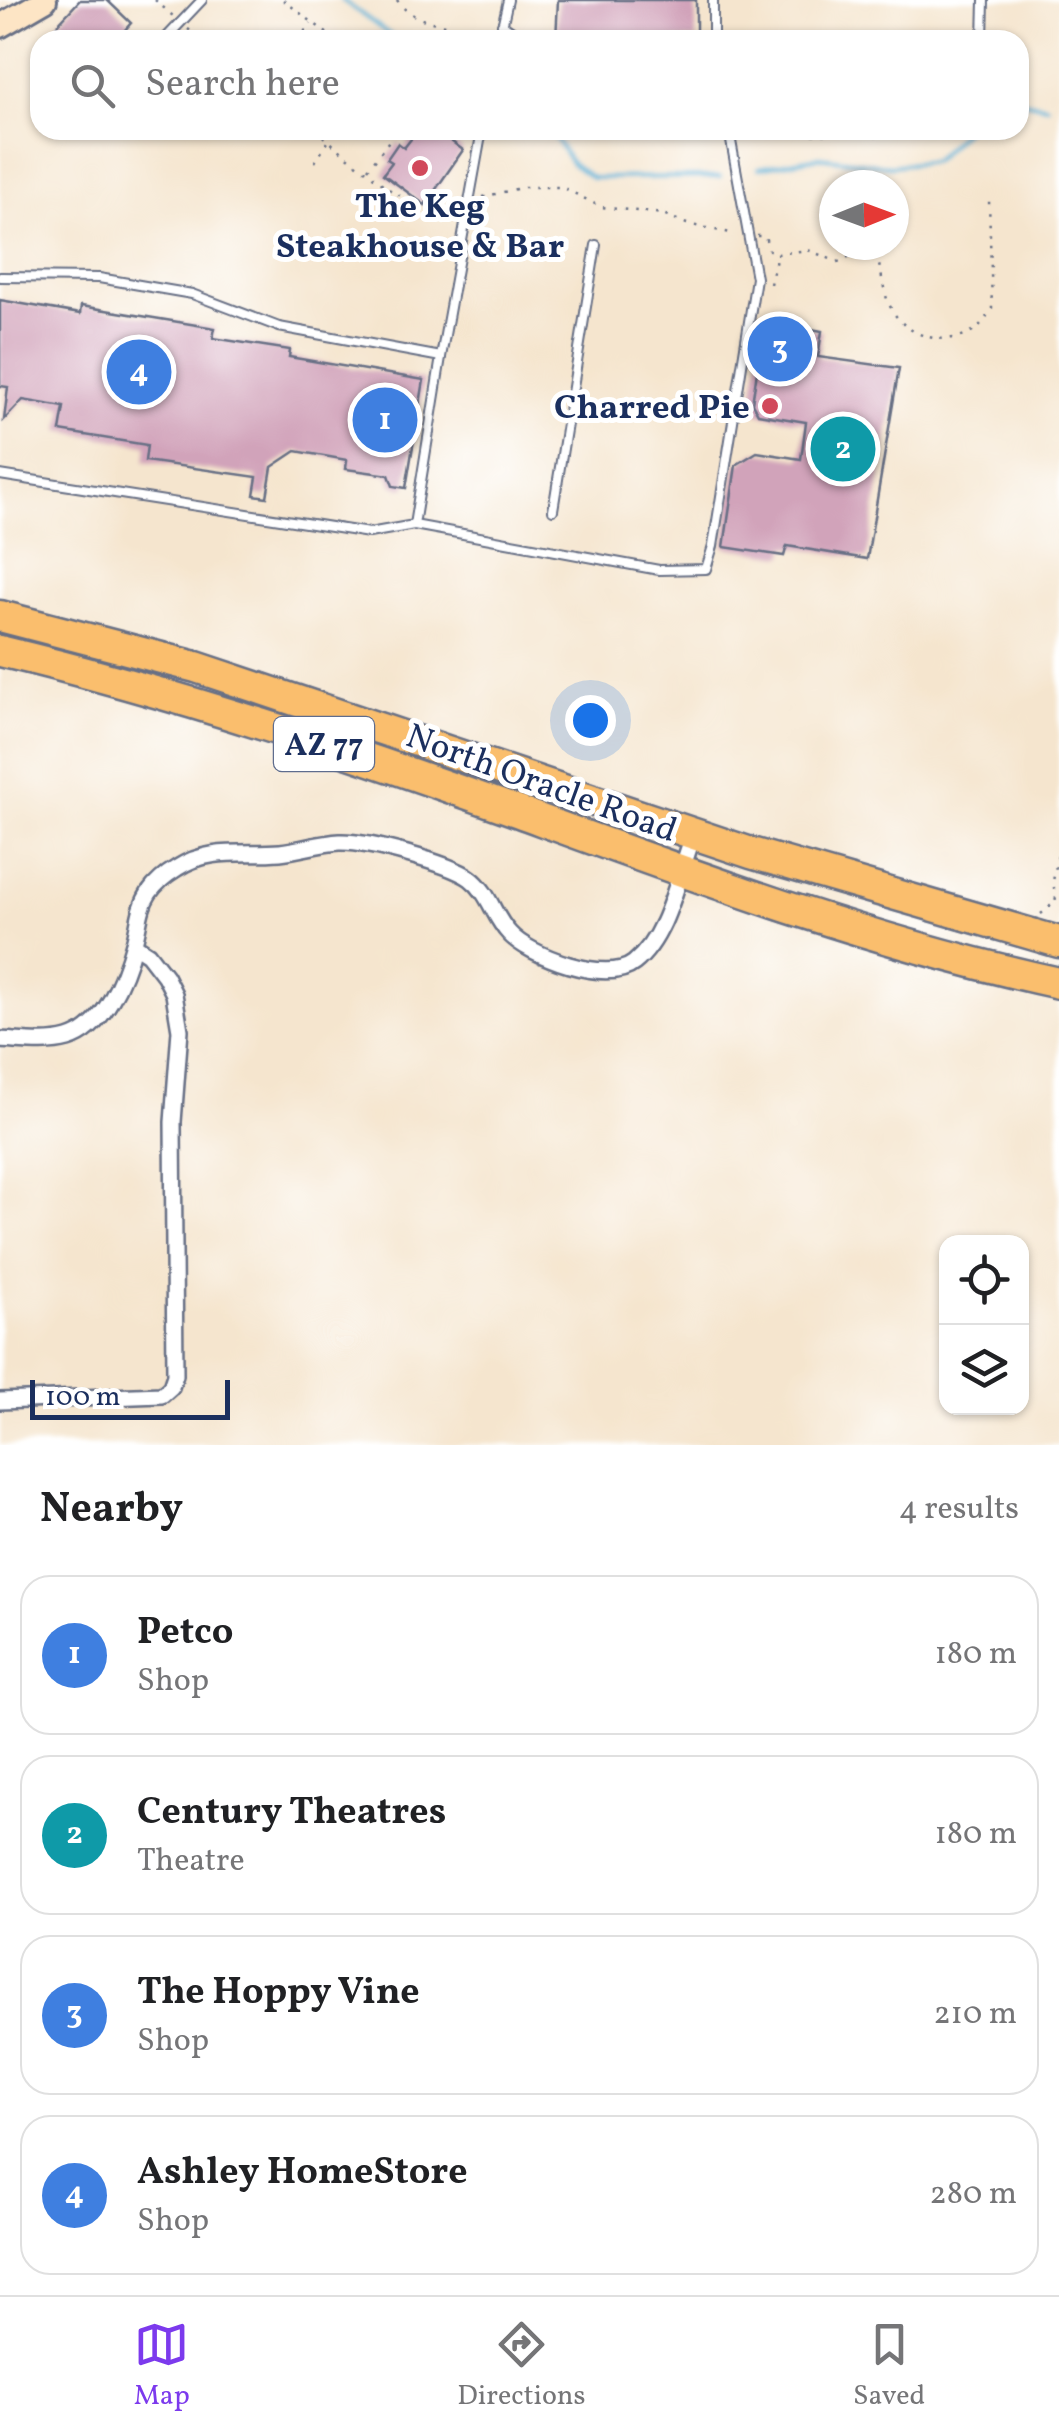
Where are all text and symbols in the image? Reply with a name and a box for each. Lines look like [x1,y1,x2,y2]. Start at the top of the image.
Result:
search box [30,30,1029,140]
icon: search [65,58,120,113]
text: Search here [145,59,340,112]
marker: The Keg Steakhouse & Bar [409,157,431,179]
north arrow [819,170,909,260]
place label: The Keg Steakhouse & Bar [276,184,564,272]
pin: 3 [748,312,812,386]
pin: 4 [106,334,172,410]
pin: 1 [352,382,418,458]
place label: Charred Pie [554,385,750,433]
marker: Charred Pie [759,395,781,417]
pin: 2 [810,412,876,486]
your location [565,695,616,746]
street label: North Oracle Road [399,714,683,856]
road number: AZ 77 [274,717,374,771]
map controls [939,1235,1029,1415]
button: locate [939,1235,1029,1325]
button: layers [939,1325,1029,1415]
scale bar [30,1375,230,1420]
text: 100 m [45,1378,120,1417]
text: Nearby [40,1481,183,1540]
text: 4 results [899,1488,1019,1532]
text: Petco [137,1607,234,1660]
text: 1 [68,1633,81,1677]
text: 180 m [934,1633,1017,1677]
text: Shop [137,1660,209,1704]
text: Century Theatres [137,1787,446,1840]
text: 2 [66,1813,83,1857]
text: 180 m [934,1813,1017,1857]
text: Theatre [137,1840,245,1884]
text: The Hoppy Vine [137,1967,420,2020]
text: 3 [66,1993,83,2037]
text: 210 m [933,1993,1017,2037]
text: Shop [137,2020,209,2064]
text: Ashley HomeStore [137,2147,468,2200]
text: 4 [65,2173,84,2217]
text: 280 m [930,2173,1017,2217]
text: Shop [137,2200,209,2244]
tab: Map [134,2317,190,2416]
tab: Directions [457,2317,586,2416]
tab: Saved [853,2317,925,2416]

